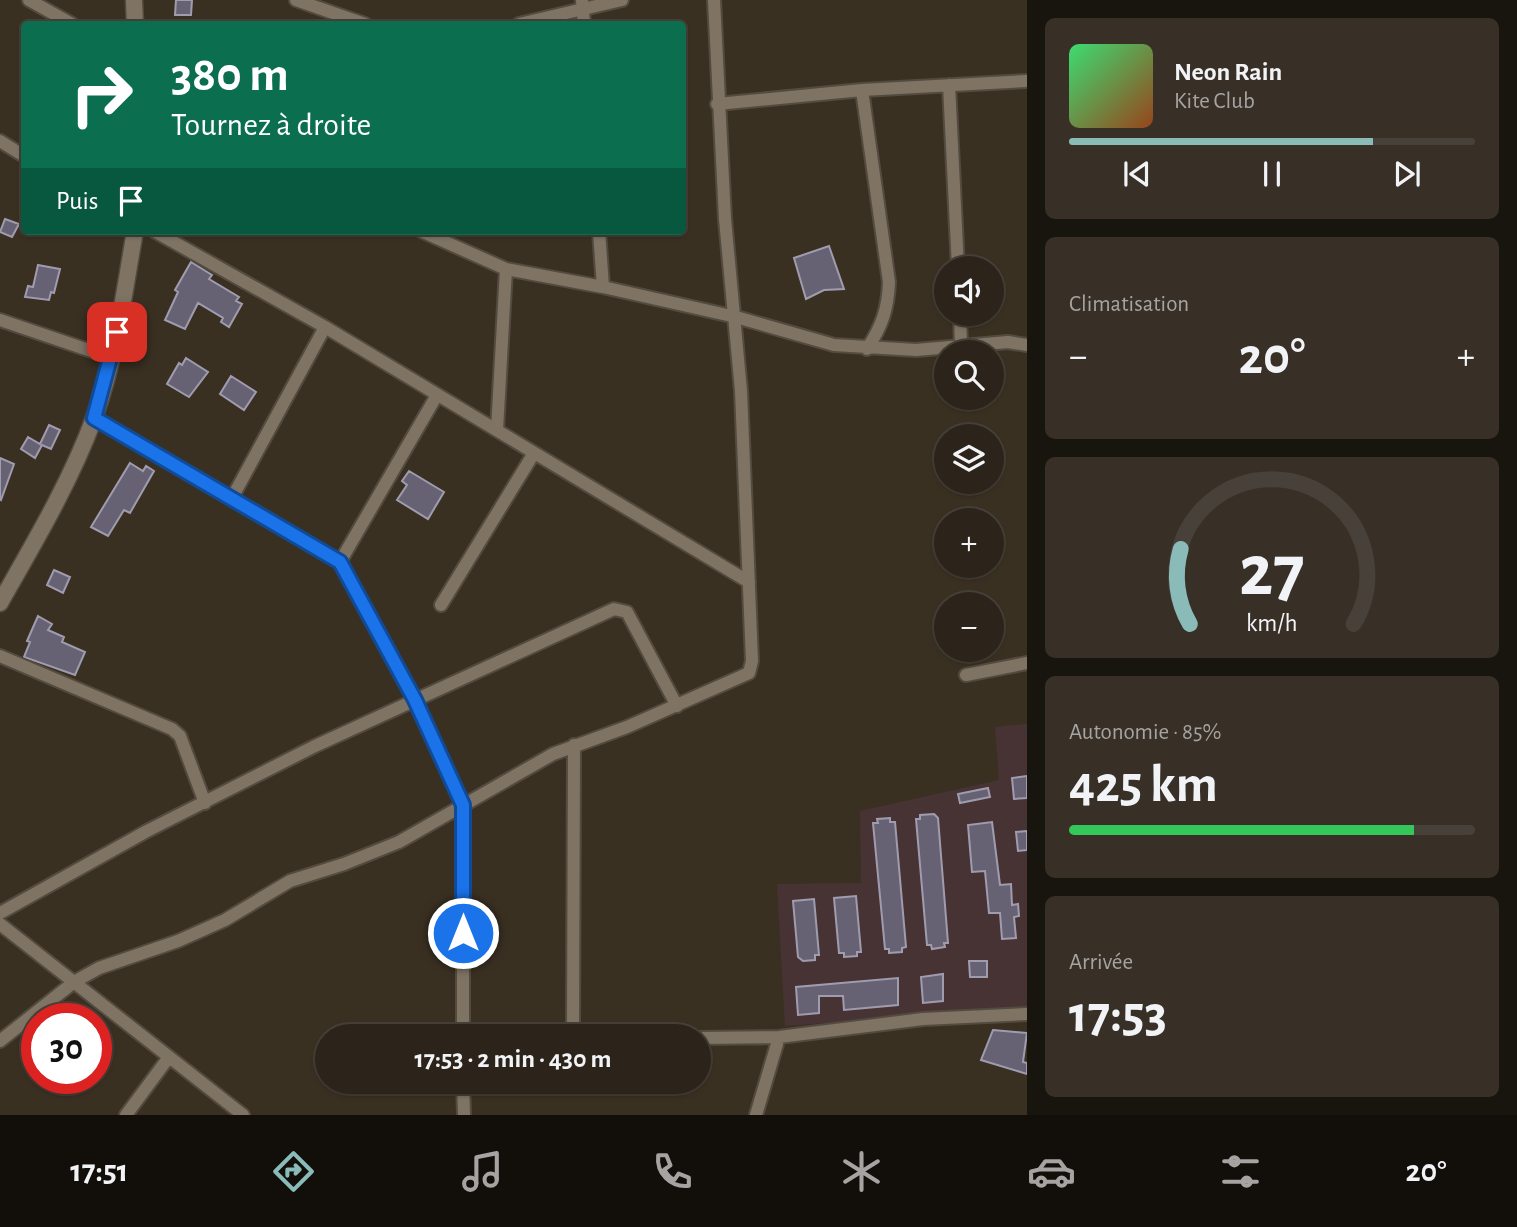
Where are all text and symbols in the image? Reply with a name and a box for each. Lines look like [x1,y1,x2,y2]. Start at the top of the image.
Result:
icon: right [56,49,147,140]
text: 380 m [171,51,289,100]
text: Neon Rain [1174,59,1282,85]
text: Kite Club [1174,90,1255,113]
text: Tournez à droite [171,109,371,141]
icon: previous [1118,155,1156,193]
icon: pause [1253,155,1291,193]
icon: next [1388,155,1426,193]
icon: arrive [112,182,150,220]
text: Puis [56,188,98,214]
map controls [934,256,1004,662]
button: sound [934,256,1004,326]
text: Climatisation [1069,293,1189,316]
pin [87,302,147,362]
icon: arrive [98,313,136,351]
text: 20° [1239,331,1305,383]
text: − [1069,338,1087,376]
text: + [1457,338,1475,376]
button: search [934,340,1004,410]
button: layers [934,424,1004,494]
button: + [934,508,1004,578]
text: 27 [1239,536,1305,609]
button: − [934,592,1004,662]
text: km/h [1246,610,1298,635]
text: Autonomie · 85% [1069,721,1221,744]
text: 425 km [1069,759,1218,811]
position arrow [426,896,500,970]
text: Arrivée [1069,951,1133,974]
text: 17:53 [1069,989,1167,1041]
speed limit sign: 30 [21,1003,112,1094]
text: 17:53 · 2 min · 430 m [414,1046,612,1072]
icon: directions [269,1147,318,1196]
icon: music [458,1147,507,1196]
icon: phone [648,1147,697,1196]
icon: climate [837,1147,886,1196]
icon: car [1027,1147,1076,1196]
icon: filters [1216,1147,1265,1196]
text: 17:51 [70,1155,128,1187]
text: 20° [1406,1155,1447,1187]

